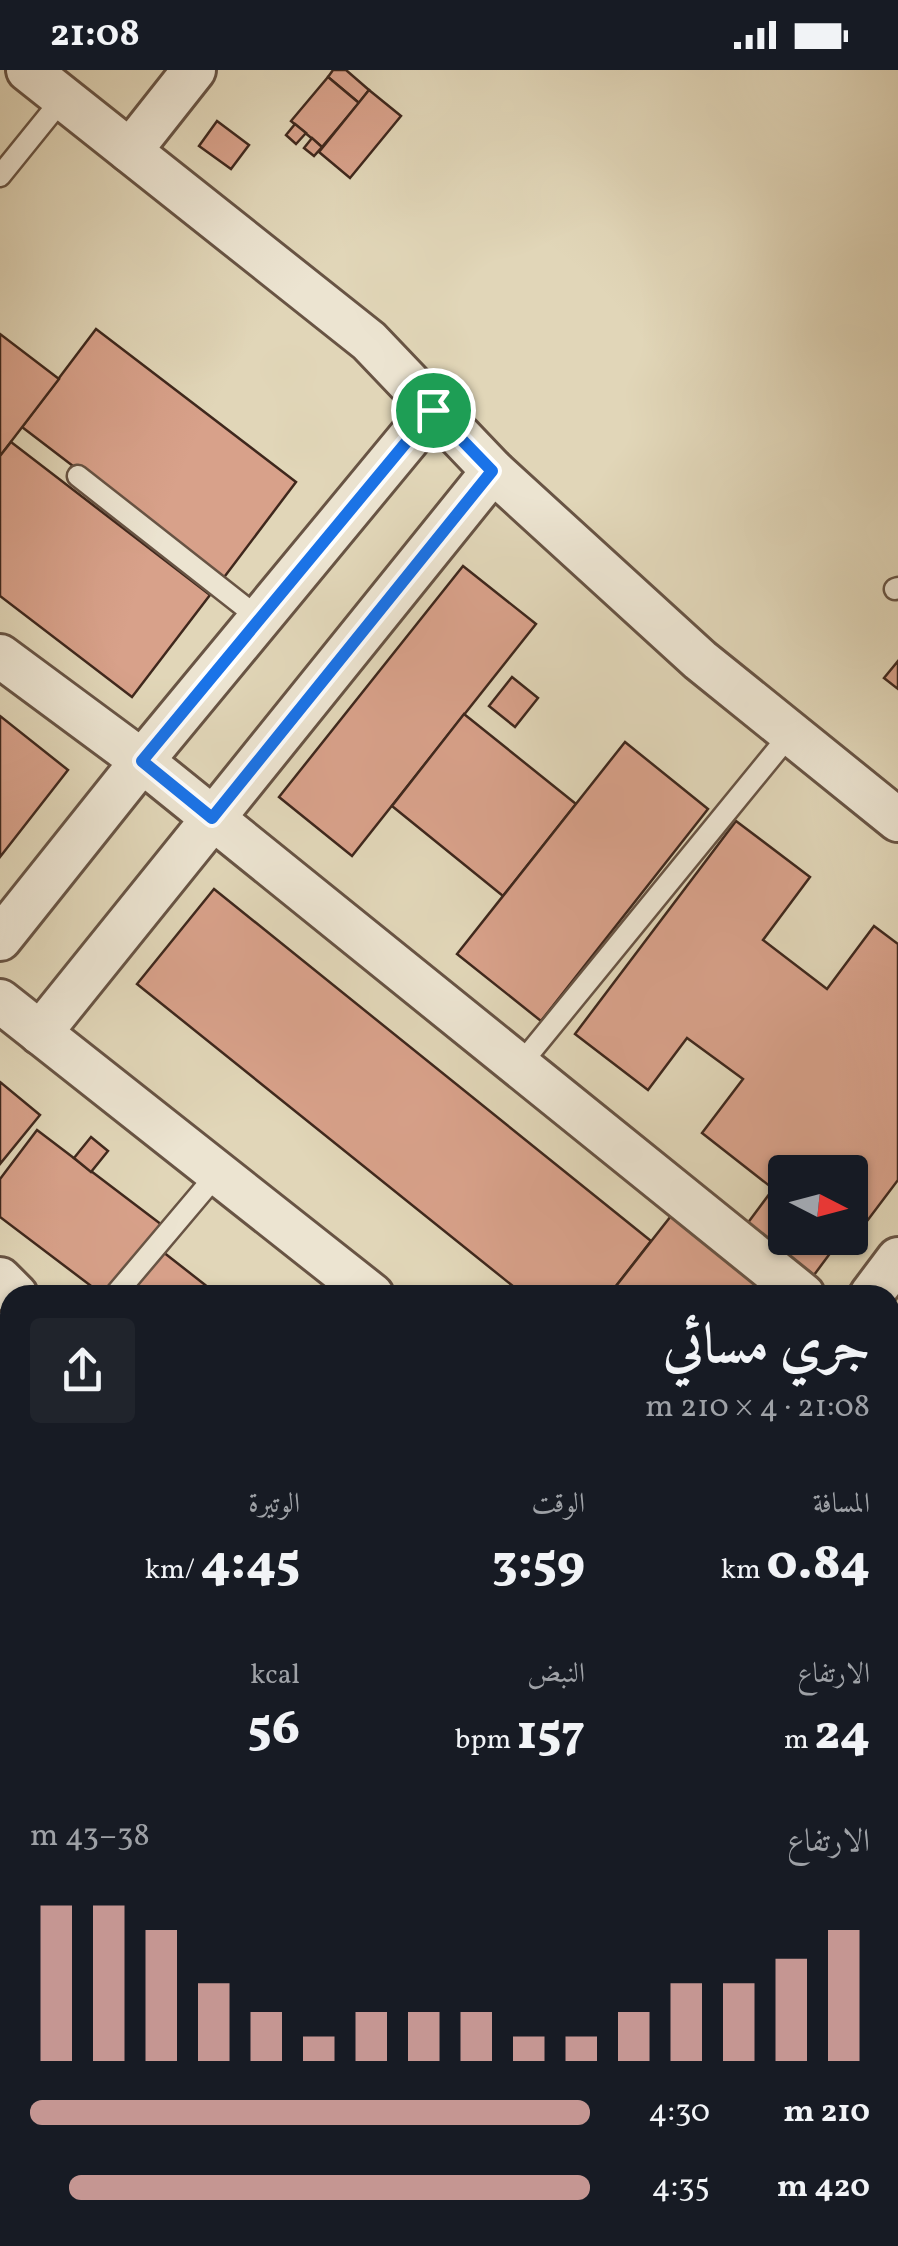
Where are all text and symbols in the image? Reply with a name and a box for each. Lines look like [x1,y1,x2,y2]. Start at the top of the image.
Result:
text: 21:08 [50,9,140,62]
pin [391,368,476,453]
icon: arrive [406,383,461,438]
north arrow [768,1155,868,1255]
map controls [768,1155,868,1255]
text: جري مسائي [663,1310,870,1386]
button: share [30,1318,135,1423]
text: 21:08 · 4 × 210 m [645,1386,870,1430]
text: الوتيرة [248,1485,300,1524]
text: الوقت [531,1485,585,1524]
text: المسافة [813,1485,870,1524]
text: 4:45 [201,1530,300,1600]
text: 3:59 [492,1530,585,1600]
text: 0.84 [766,1530,870,1600]
text: /km [145,1551,201,1590]
text: km [721,1551,766,1590]
text: النبض [527,1655,585,1694]
text: الارتفاع [797,1655,870,1694]
text: kcal [250,1656,300,1695]
text: 56 [248,1695,300,1765]
text: 157 [517,1700,585,1770]
text: 24 [814,1700,870,1770]
text: bpm [455,1721,517,1760]
text: m [784,1721,814,1760]
text: 38–43 m [30,1815,150,1859]
text: الارتفاع [787,1821,870,1865]
text: 4:30 [648,2091,710,2135]
text: 210 m [783,2091,870,2135]
text: 4:35 [652,2166,710,2210]
text: 420 m [777,2166,870,2210]

